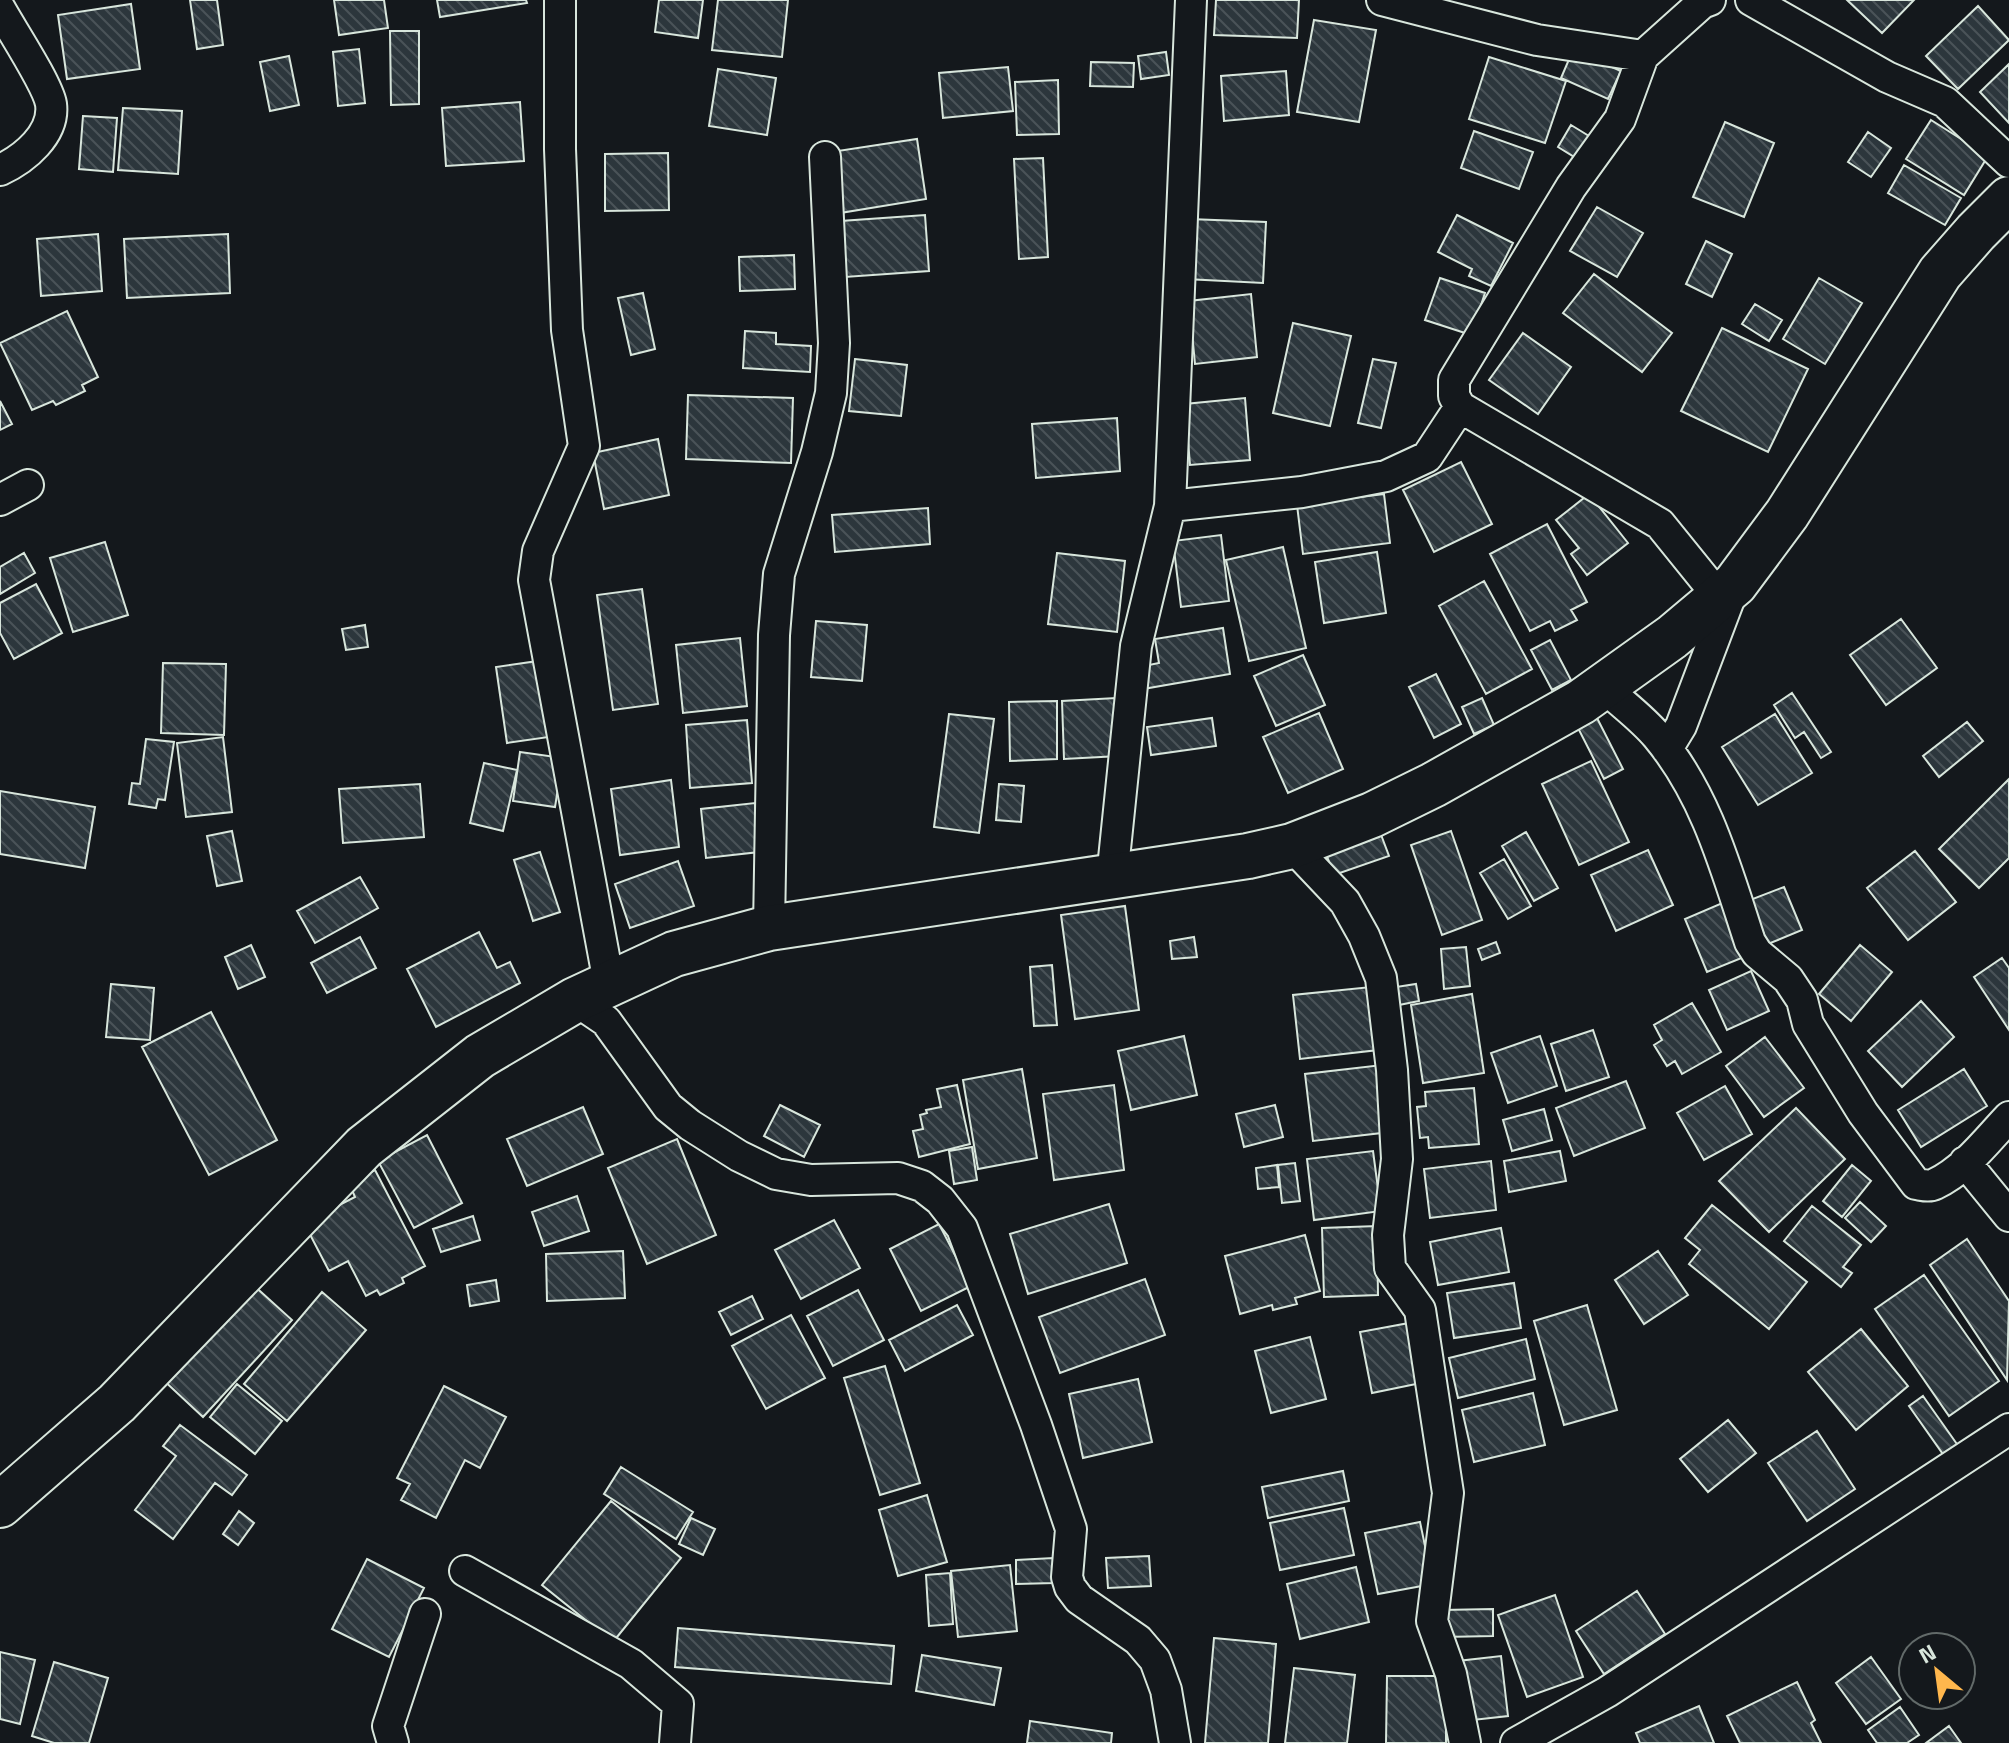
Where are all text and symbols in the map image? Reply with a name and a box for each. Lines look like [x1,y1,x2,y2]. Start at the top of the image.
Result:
north arrow [1897,1631,1977,1711]
text: N [1912,1635,1942,1672]

